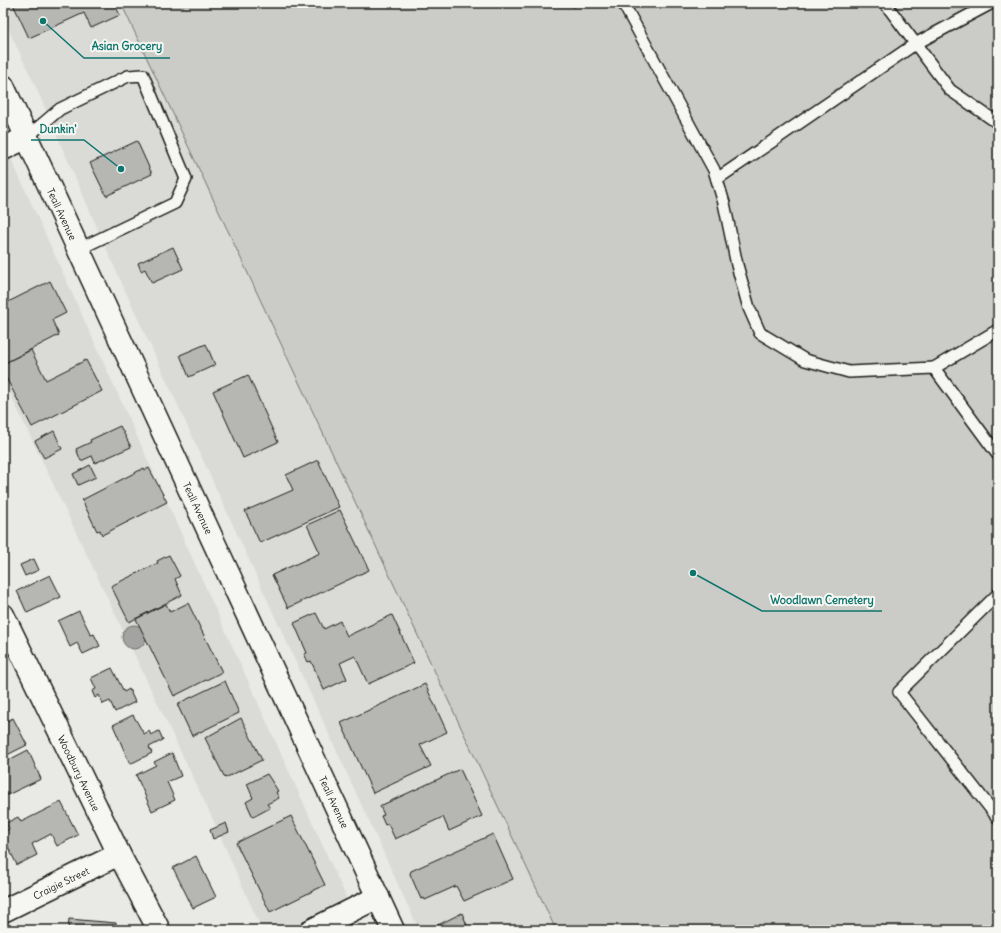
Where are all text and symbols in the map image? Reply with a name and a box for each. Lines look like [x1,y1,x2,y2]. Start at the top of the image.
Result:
callout: Asian Grocery [84,35,170,58]
text: Asian Grocery [92,39,162,54]
callout: Dunkin' [31,117,84,140]
text: Dunkin' [40,122,76,136]
street label: Teall Avenue [44,186,79,242]
street label: Teall Avenue [180,480,215,536]
callout: Woodlawn Cemetery [762,588,882,611]
text: Woodlawn Cemetery [770,593,874,608]
street label: Woodbury Avenue [55,733,103,813]
street label: Teall Avenue [316,774,351,830]
street label: Craigie Street [31,864,92,903]

